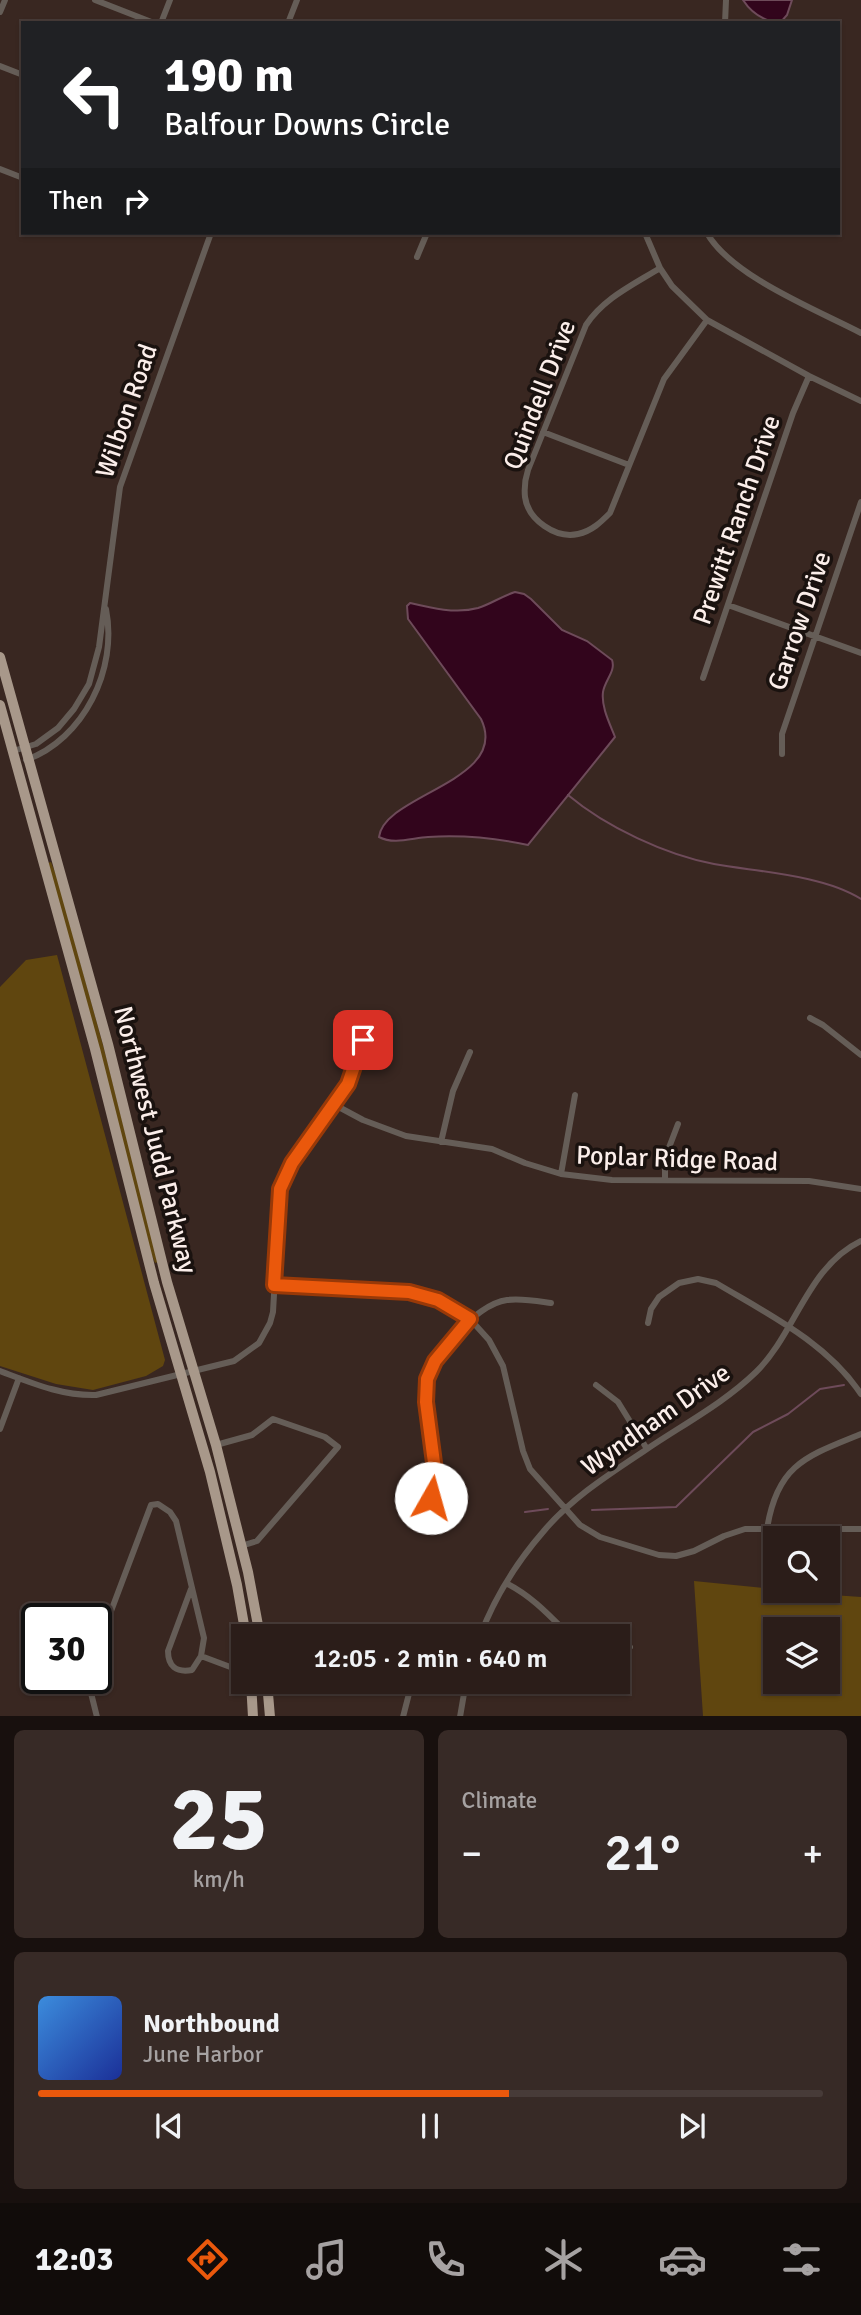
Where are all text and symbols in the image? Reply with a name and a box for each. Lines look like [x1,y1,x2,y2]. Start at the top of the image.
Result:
text: 190 m [164,45,294,105]
icon: left [49,49,140,140]
text: Balfour Downs Circle [164,105,450,144]
icon: right [117,182,155,220]
text: Then [49,185,103,217]
street label: Quindell Drive [497,316,583,474]
street label: Wilbon Road [89,340,165,482]
street label: Prewitt Ranch Drive [686,411,788,629]
street label: Garrow Drive [761,547,839,695]
street label: Northwest Judd Parkway [106,1003,204,1277]
pin [333,1010,393,1070]
icon: arrive [344,1021,382,1059]
street label: Poplar Ridge Road [575,1139,779,1179]
street label: Wyndham Drive [576,1357,736,1483]
position arrow [394,1461,468,1535]
map controls [763,1526,840,1694]
button: search [763,1526,840,1603]
speed limit sign: 30 [21,1603,112,1694]
button: layers [763,1617,840,1694]
text: 12:05 · 2 min · 640 m [314,1643,547,1675]
text: 25 [170,1763,268,1876]
text: Climate [462,1786,537,1815]
text: 21° [604,1821,680,1885]
text: − [462,1830,482,1877]
text: + [802,1830,823,1877]
text: km/h [193,1865,245,1894]
text: Northbound [143,2008,280,2040]
text: June Harbor [143,2040,263,2069]
icon: previous [150,2107,188,2145]
icon: pause [411,2107,449,2145]
icon: next [673,2107,711,2145]
icon: directions [183,2235,232,2284]
icon: music [302,2235,351,2284]
icon: phone [421,2235,470,2284]
icon: climate [539,2235,588,2284]
icon: car [658,2235,707,2284]
icon: filters [777,2235,826,2284]
text: 12:03 [35,2240,113,2279]

